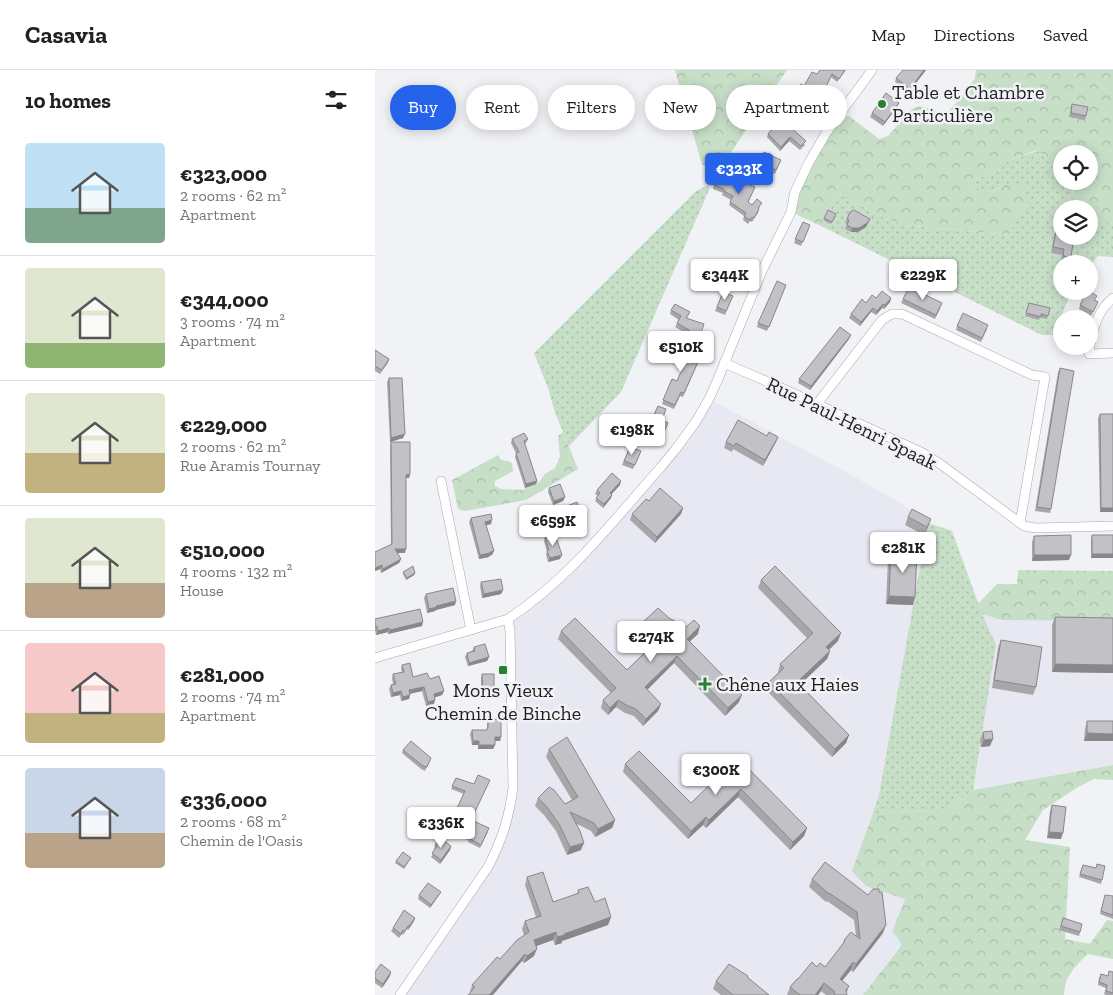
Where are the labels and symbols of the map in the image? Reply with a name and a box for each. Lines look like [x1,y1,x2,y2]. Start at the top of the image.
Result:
place label: Table et Chambre Particulière [892,80,1044,127]
marker: Table et Chambre Particulière [876,98,888,110]
pin: €323K [704,152,774,195]
pin: €344K [690,258,760,301]
pin: €229K [888,258,958,301]
pin: €510K [646,330,716,373]
street label: Rue Paul-Henri Spaak [763,371,942,475]
pin: €198K [597,414,667,456]
pin: €659K [518,504,588,547]
pin: €281K [868,532,938,574]
pin: €274K [616,620,686,663]
marker: Mons Vieux Chemin de Binche [497,664,509,676]
place label: Chêne aux Haies [716,672,859,696]
marker: Chêne aux Haies [698,677,712,691]
place label: Mons Vieux Chemin de Binche [425,678,581,725]
pin: €300K [681,754,751,796]
pin: €336K [406,806,476,849]

